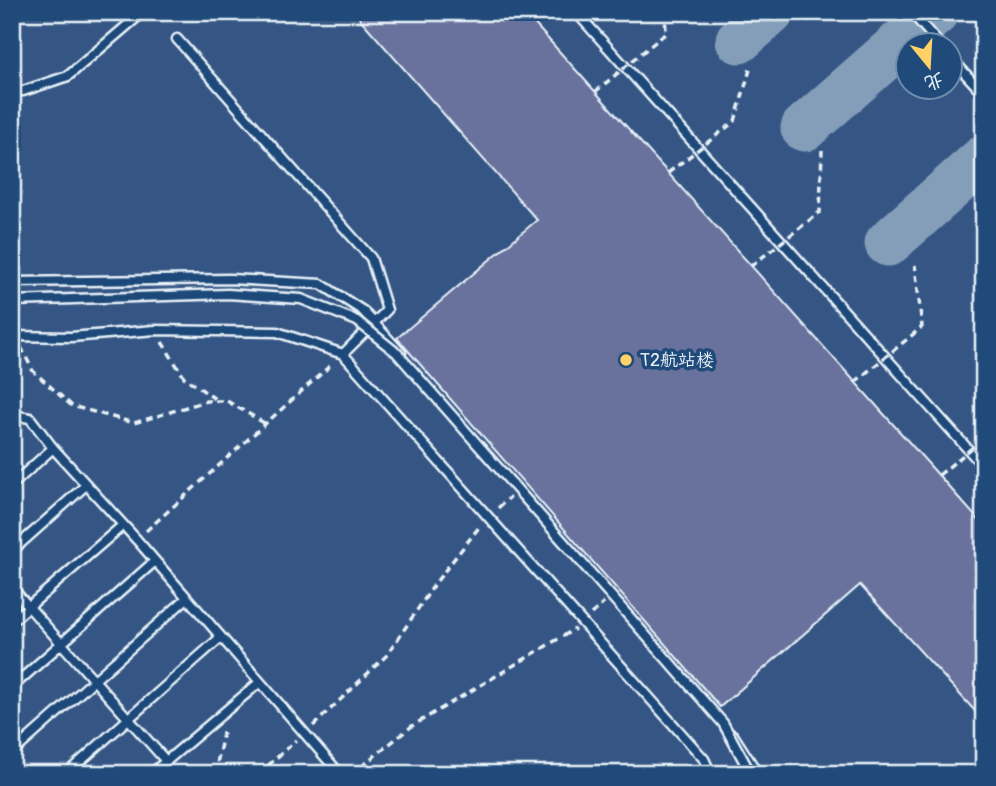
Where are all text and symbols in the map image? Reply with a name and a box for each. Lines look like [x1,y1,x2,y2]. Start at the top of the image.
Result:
north arrow [894,32,964,102]
text: 北 [921,67,947,96]
place label: T2航站楼 [640,349,714,372]
marker: T2航站楼 [618,352,634,368]

